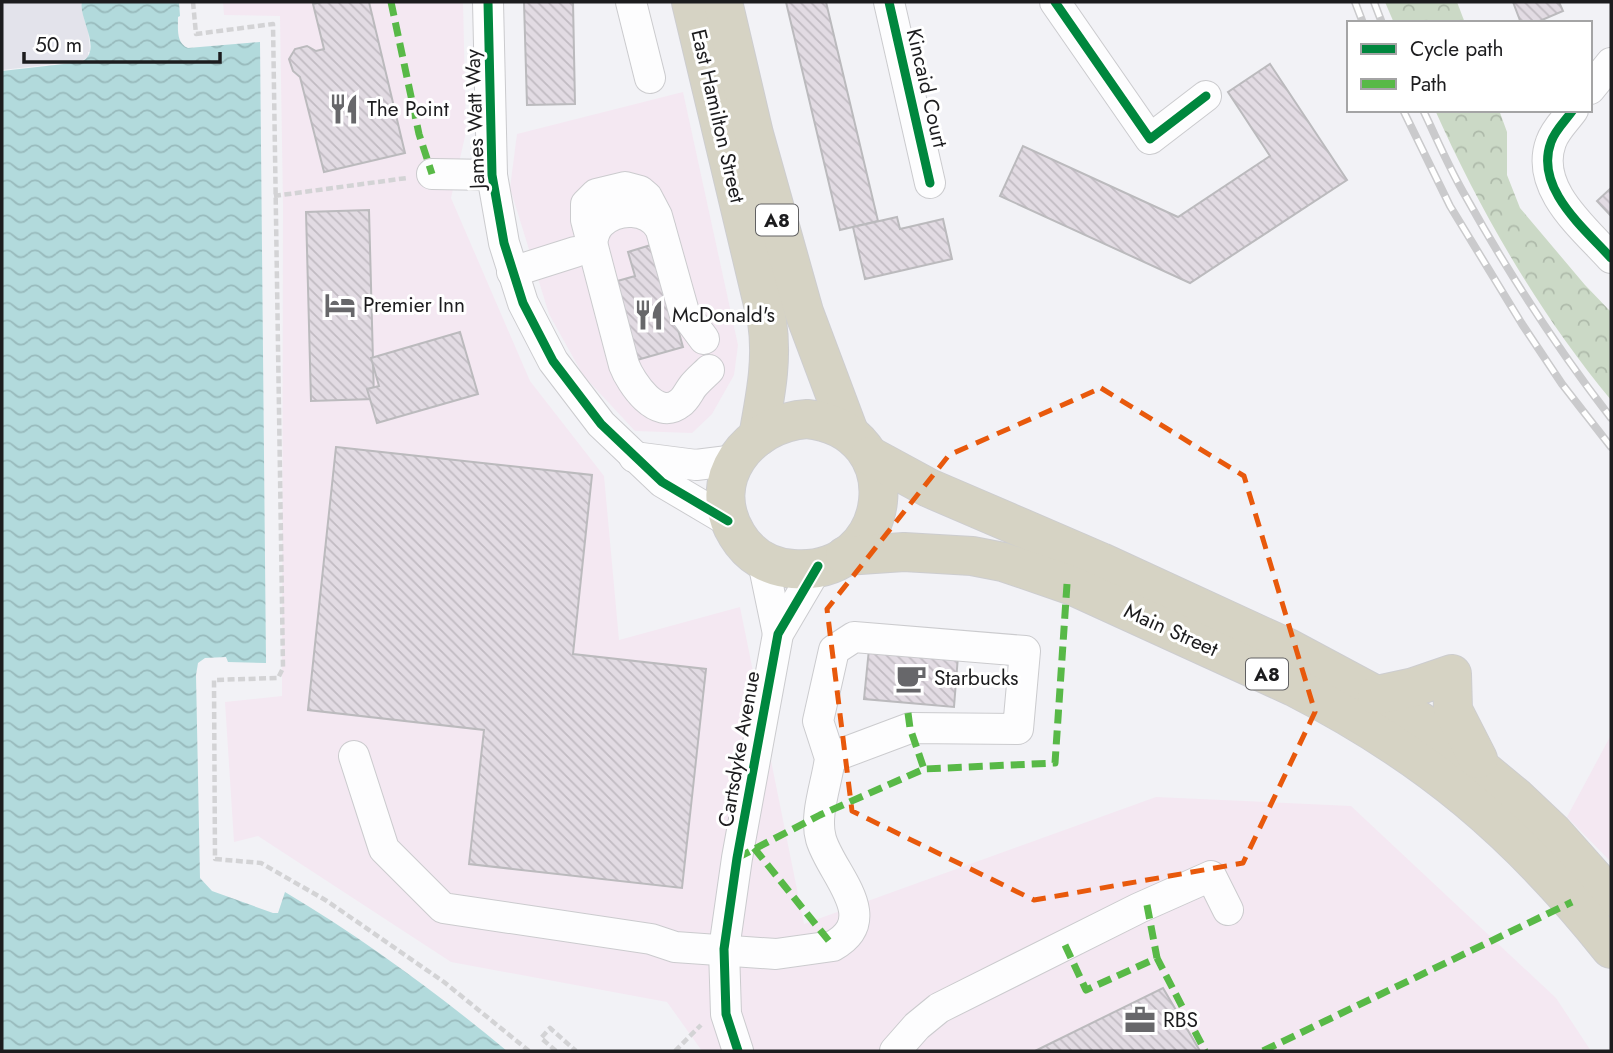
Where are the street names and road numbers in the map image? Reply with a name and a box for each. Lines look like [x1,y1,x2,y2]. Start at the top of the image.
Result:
street label: East Hamilton Street [683,26,753,206]
street label: Kincaid Court [899,26,955,150]
street label: James Watt Way [458,48,493,193]
road number: A8 [756,204,798,235]
street label: Main Street [1119,596,1223,664]
road number: A8 [1246,659,1288,690]
street label: Cartsdyke Avenue [711,668,768,829]

